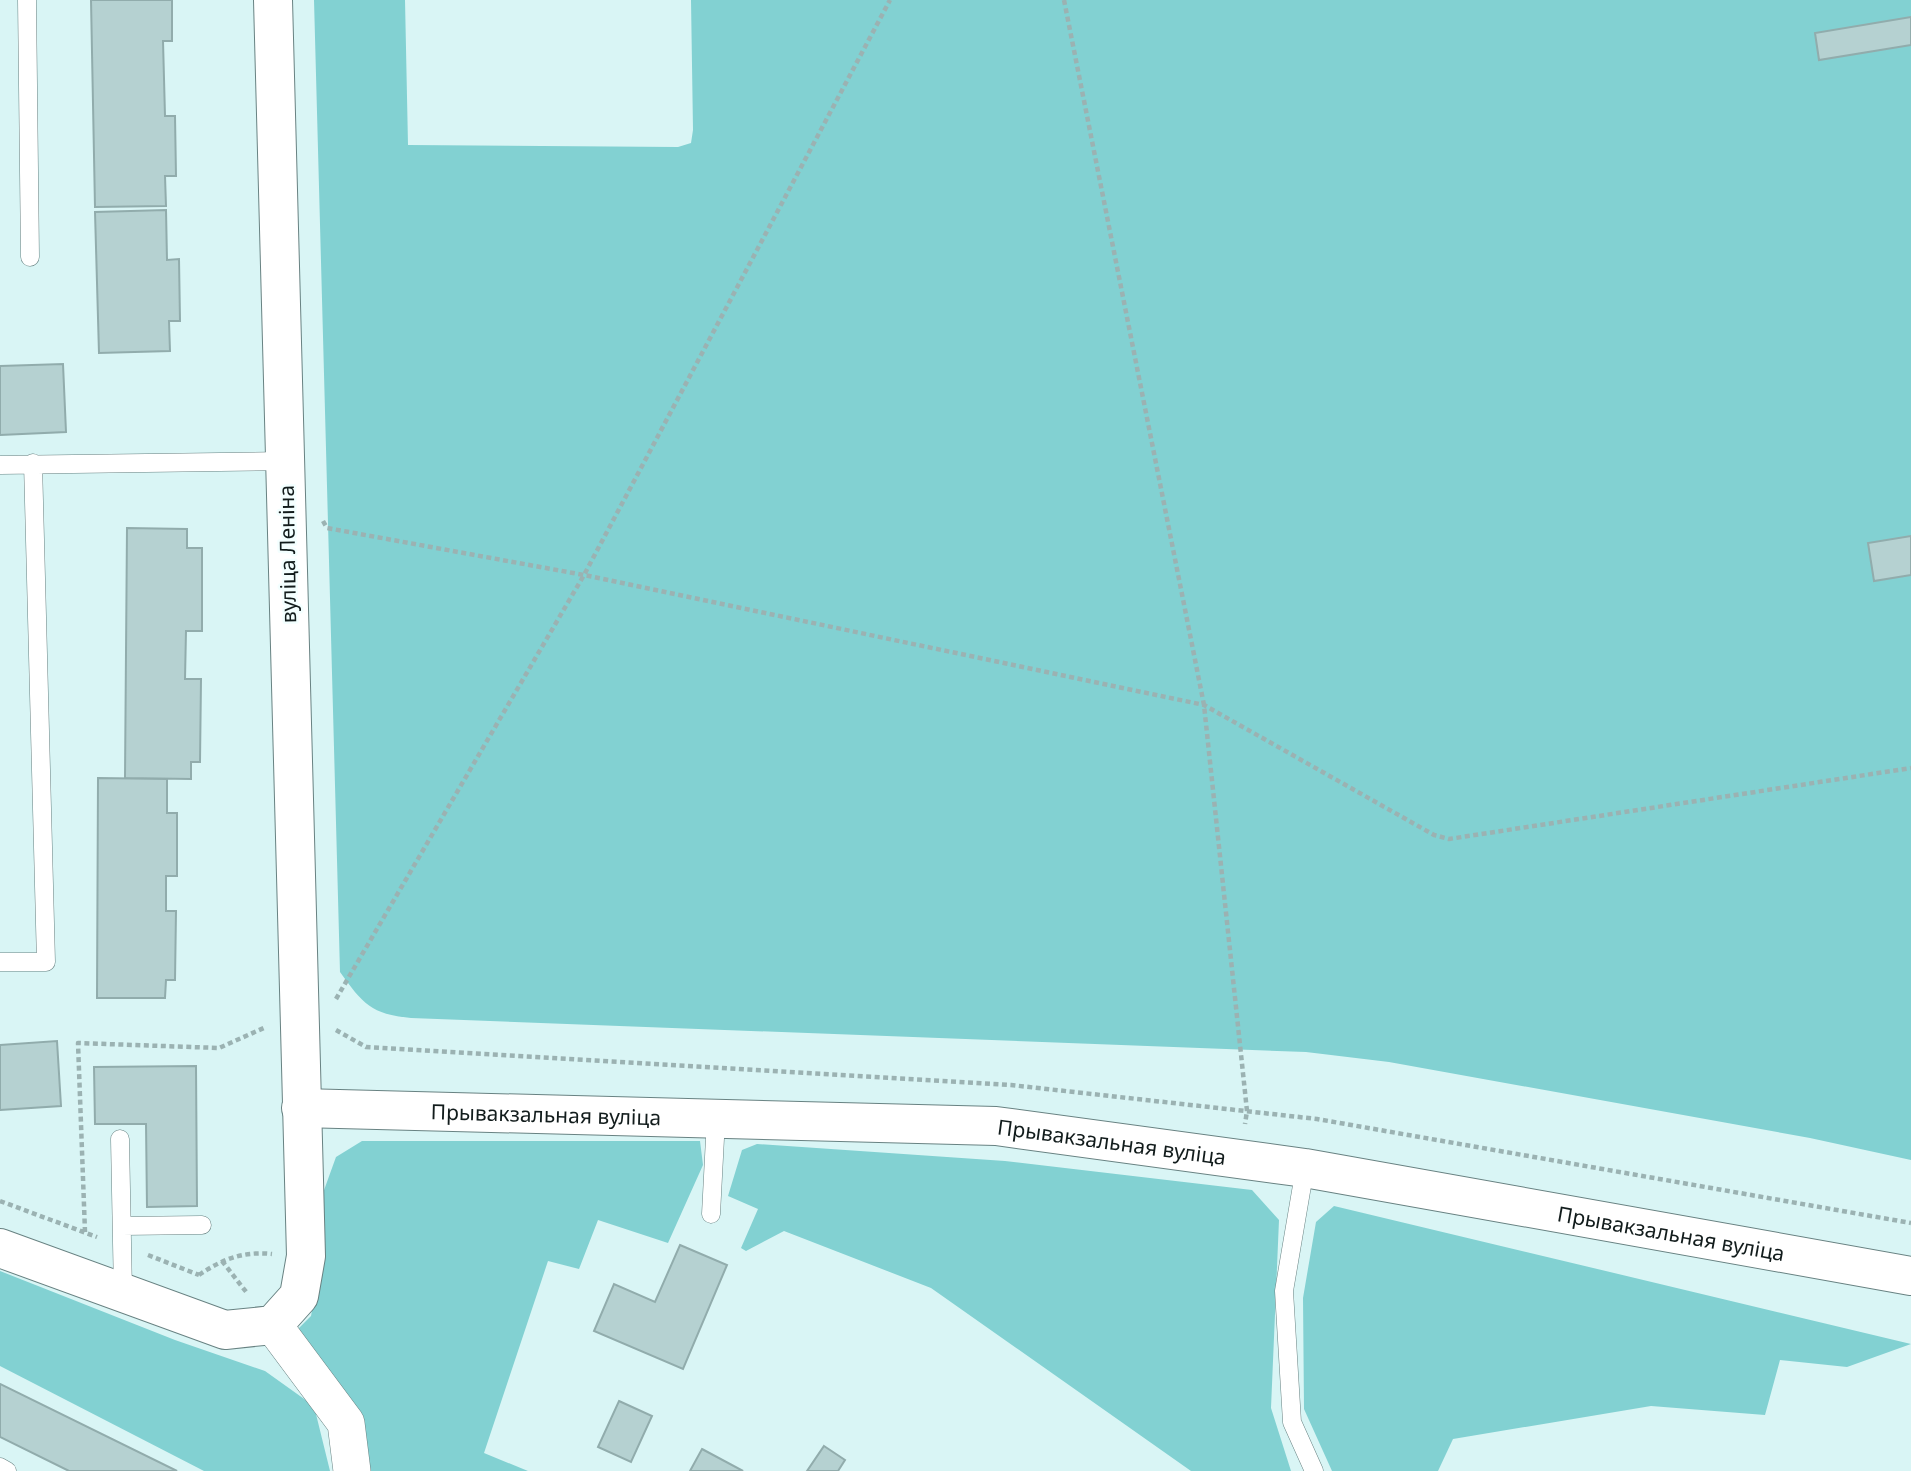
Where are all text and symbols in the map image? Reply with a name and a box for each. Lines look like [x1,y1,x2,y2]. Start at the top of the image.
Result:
street label: вуліца Леніна [272,485,302,623]
street label: Прывакзальная вуліца [430,1097,661,1131]
street label: Прывакзальная вуліца [996,1112,1228,1171]
street label: Прывакзальная вуліца [1555,1199,1787,1267]

